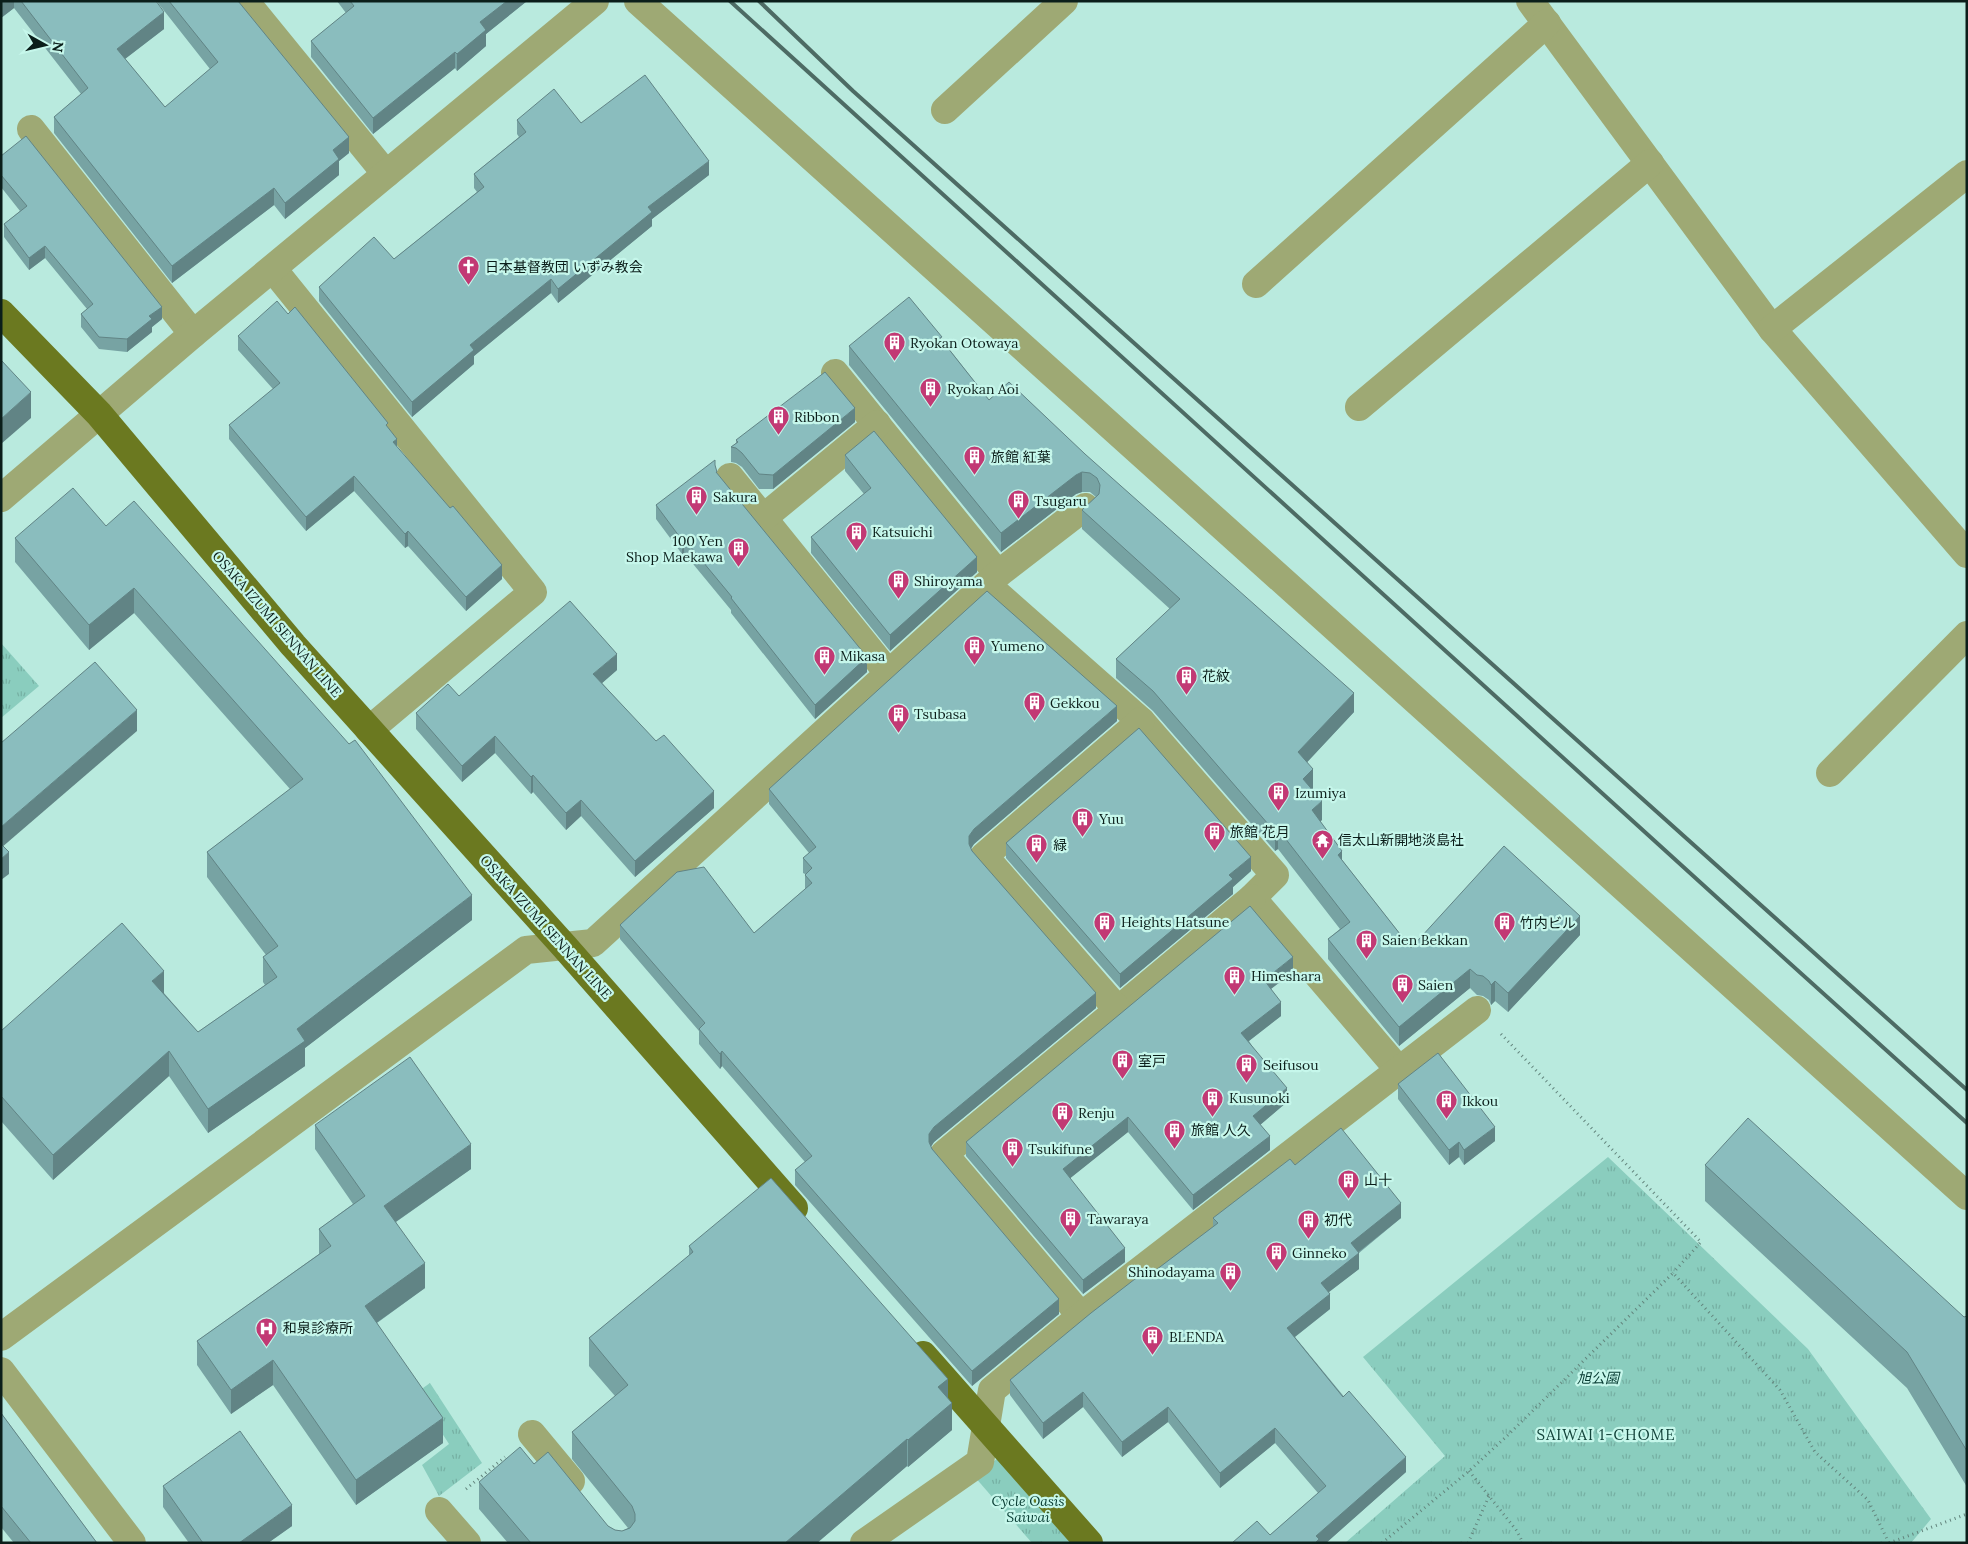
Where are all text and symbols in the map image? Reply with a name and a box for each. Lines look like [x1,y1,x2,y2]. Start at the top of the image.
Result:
north arrow [20,20,70,70]
text: N [48,40,68,54]
church icon: 日本基督教団 いずみ教会 [457,255,481,286]
place label: 日本基督教団 いずみ教会 [485,258,643,276]
building icon: Ryokan Otowaya [882,331,906,362]
place label: Ryokan Otowaya [910,334,1018,352]
building icon: Ryokan Aoi [919,377,943,408]
place label: Ryokan Aoi [947,380,1019,398]
building icon: Ribbon [766,405,790,436]
place label: Ribbon [794,408,840,426]
building icon: 旅館 紅葉 [963,445,987,476]
place label: 旅館 紅葉 [991,448,1051,466]
building icon: Sakura [685,485,709,516]
place label: Sakura [713,488,757,506]
building icon: Tsugaru [1006,489,1030,520]
place label: Tsugaru [1034,492,1087,510]
building icon: Katsuichi [844,520,868,551]
place label: Katsuichi [872,523,933,541]
place label: 100 Yen Shop Maekawa [626,532,723,566]
building icon: 100 Yen Shop Maekawa [727,537,751,568]
street label: OSAKA IZUMI SENNAN LINE [209,547,346,701]
building icon: Shiroyama [886,569,910,600]
place label: Shiroyama [914,572,983,590]
building icon: Yumeno [963,634,987,665]
place label: Yumeno [990,637,1044,655]
building icon: Mikasa [812,644,836,675]
place label: Mikasa [840,647,885,665]
building icon: 花紋 [1174,664,1198,695]
place label: 花紋 [1202,667,1230,685]
building icon: Gekkou [1022,691,1046,722]
place label: Gekkou [1050,694,1100,712]
building icon: Tsubasa [886,702,910,733]
place label: Tsubasa [914,705,967,723]
building icon: Izumiya [1267,781,1291,812]
place label: Izumiya [1295,784,1346,802]
building icon: Yuu [1071,807,1095,838]
place label: Yuu [1098,810,1124,828]
building icon: 旅館 花月 [1202,820,1226,851]
place label: 旅館 花月 [1230,823,1290,841]
temple icon: 信太山新開地淡島社 [1310,828,1334,859]
place label: 信太山新開地淡島社 [1338,831,1464,849]
building icon: 緑 [1025,833,1049,864]
place label: 緑 [1053,836,1067,854]
street label: OSAKA IZUMI SENNAN LINE [476,851,616,1003]
building icon: Heights Hatsune [1093,910,1117,941]
building icon: 竹内ビル [1492,911,1516,942]
place label: Heights Hatsune [1121,913,1230,931]
place label: 竹内ビル [1520,914,1576,932]
building icon: Saien Bekkan [1354,928,1378,959]
place label: Saien Bekkan [1382,931,1468,949]
building icon: Himeshara [1223,964,1247,995]
place label: Himeshara [1251,967,1321,985]
building icon: Saien [1390,973,1414,1004]
place label: Saien [1418,976,1454,994]
building icon: 室戸 [1110,1049,1134,1080]
place label: 室戸 [1138,1052,1166,1070]
building icon: Seifusou [1235,1053,1259,1084]
place label: Seifusou [1263,1056,1319,1074]
building icon: Kusunoki [1201,1086,1225,1117]
place label: Kusunoki [1229,1089,1290,1107]
building icon: Ikkou [1434,1089,1458,1120]
place label: Ikkou [1462,1092,1498,1110]
building icon: Renju [1050,1101,1074,1132]
place label: Renju [1078,1104,1115,1122]
building icon: 旅館 人久 [1163,1118,1187,1149]
place label: 旅館 人久 [1191,1121,1251,1139]
building icon: Tsukifune [1000,1137,1024,1168]
place label: Tsukifune [1028,1140,1092,1158]
building icon: 山十 [1336,1168,1360,1199]
place label: 山十 [1364,1171,1392,1189]
building icon: Tawaraya [1059,1207,1083,1238]
building icon: 初代 [1296,1208,1320,1239]
place label: Tawaraya [1087,1210,1149,1228]
place label: 初代 [1324,1211,1352,1229]
building icon: Ginneko [1264,1241,1288,1272]
place label: Ginneko [1292,1244,1347,1262]
building icon: Shinodayama [1219,1260,1243,1291]
place label: Shinodayama [1128,1263,1215,1281]
hospital icon: 和泉診療所 [255,1316,279,1347]
place label: 和泉診療所 [283,1319,353,1337]
building icon: BLENDA [1141,1325,1165,1356]
place label: BLENDA [1169,1328,1224,1346]
park label: 旭公園 [1577,1369,1621,1387]
district label: SAIWAI 1-CHOME [1536,1425,1676,1444]
park label: Cycle Oasis Saiwai [992,1492,1064,1526]

